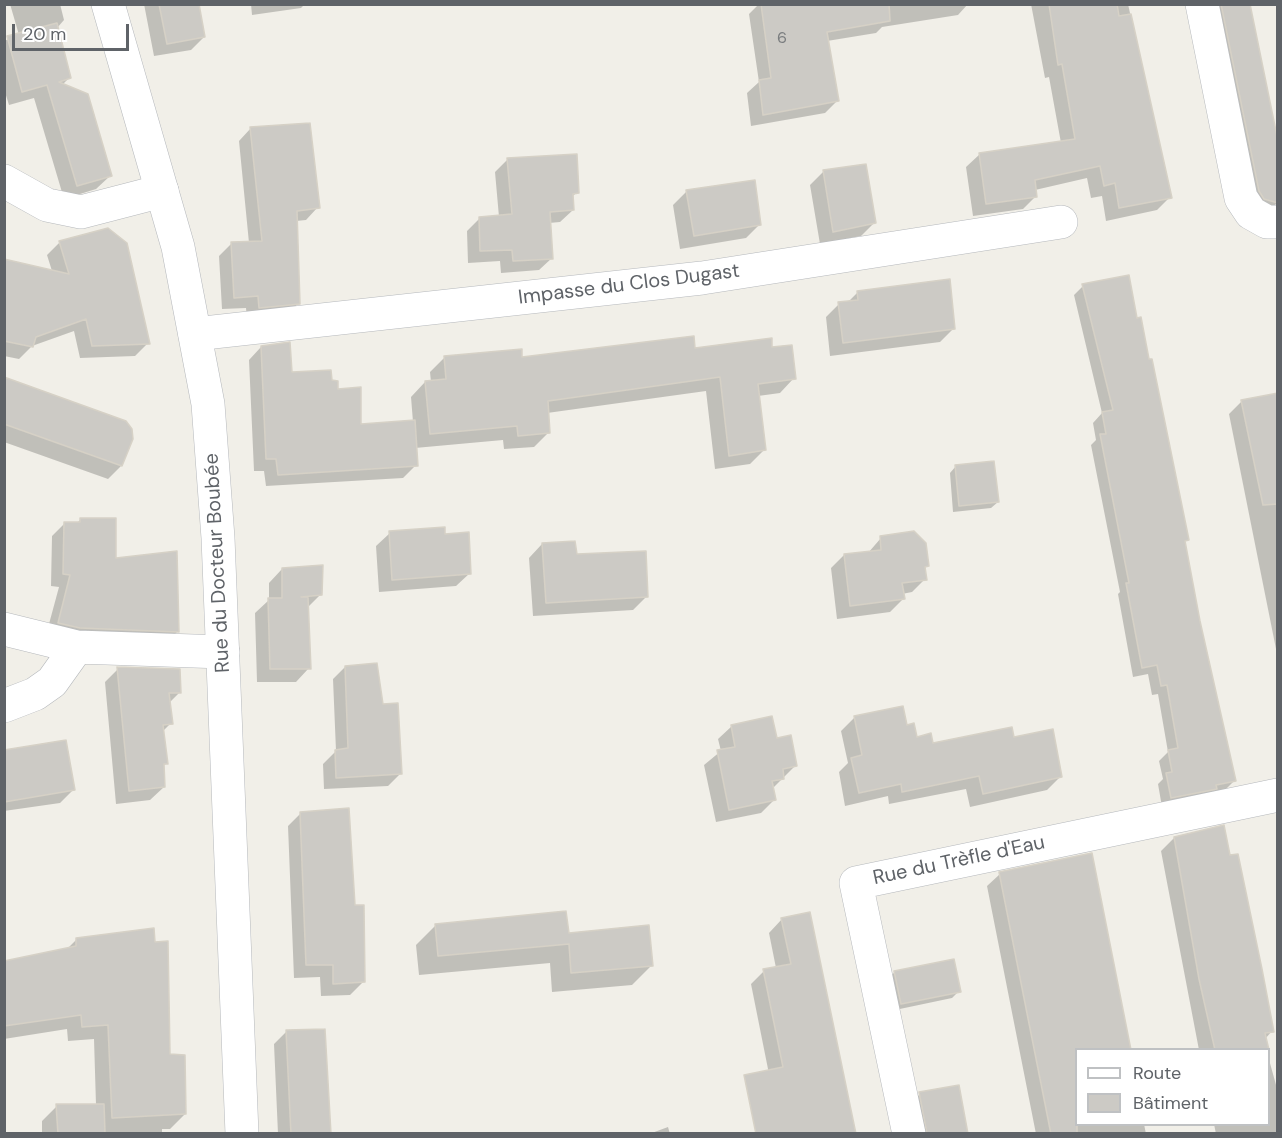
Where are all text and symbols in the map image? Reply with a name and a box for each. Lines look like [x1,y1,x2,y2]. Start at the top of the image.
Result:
scale bar [15,12,132,50]
text: 20 m [23,22,66,46]
house number: 6 [777,29,787,49]
street label: Impasse du Clos Dugast [517,260,741,310]
street label: Rue du Docteur Boubée [200,453,236,673]
street label: Rue du Trèfle d'Eau [871,831,1047,891]
legend [1075,1048,1270,1126]
text: Route [1133,1061,1181,1085]
text: Bâtiment [1133,1091,1208,1115]

